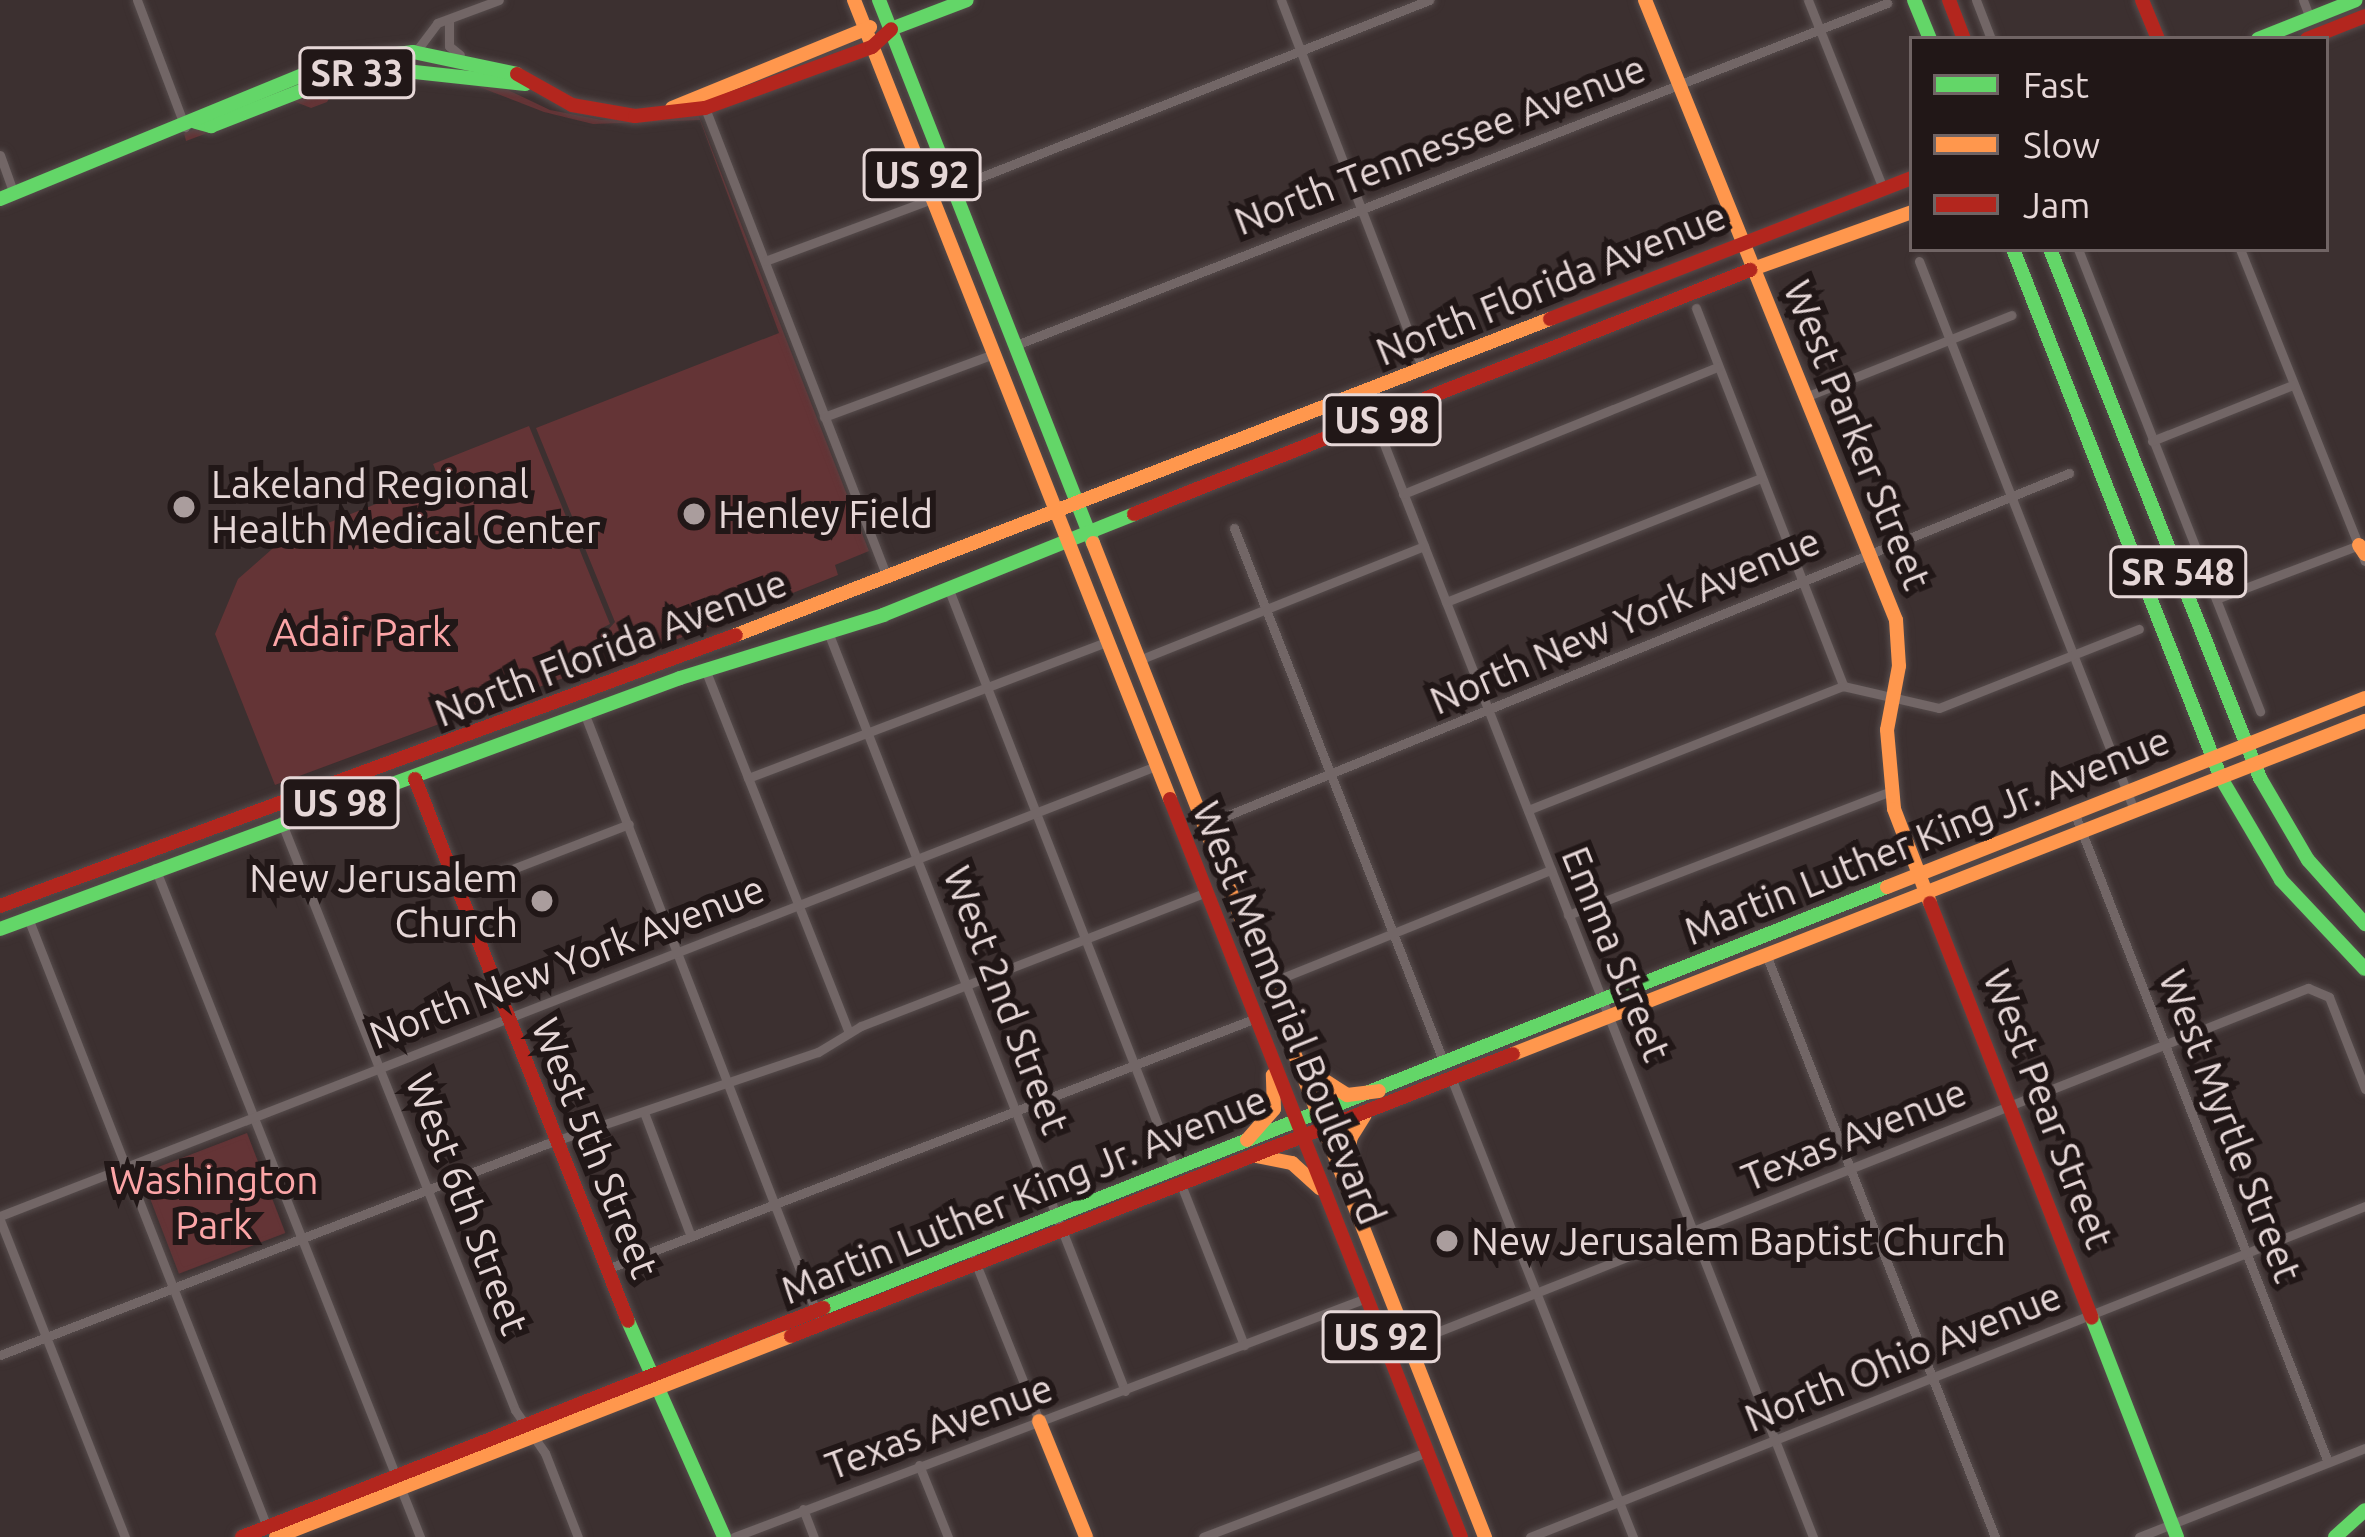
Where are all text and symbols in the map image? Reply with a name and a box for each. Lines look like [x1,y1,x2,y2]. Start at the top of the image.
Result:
legend [1909,36,2329,252]
road number: SR 33 [297,43,417,103]
street label: North Tennessee Avenue [1228,45,1652,245]
text: Fast [2023,64,2089,105]
text: Slow [2023,124,2100,165]
road number: US 92 [862,145,982,205]
text: Jam [2023,184,2090,225]
street label: North Florida Avenue [1369,192,1733,376]
street label: West Parker Street [1774,274,1940,596]
road number: US 98 [1322,390,1442,450]
place label: Lakeland Regional Health Medical Center [211,462,601,553]
marker: Lakeland Regional Health Medical Center [168,491,200,523]
place label: Henley Field [718,491,933,537]
marker: Henley Field [681,501,707,527]
street label: North New York Avenue [1423,518,1827,724]
road number: SR 548 [2109,542,2247,602]
street label: North Florida Avenue [429,559,793,737]
park label: Adair Park [273,609,451,655]
street label: Martin Luther King Jr. Avenue [1677,717,2177,955]
road number: US 98 [280,773,400,833]
street label: West Memorial Boulevard [1183,795,1395,1231]
street label: Emma Street [1552,840,1680,1068]
place label: New Jerusalem Church [249,856,518,947]
street label: West 2nd Street [933,859,1079,1141]
street label: North New York Avenue [363,865,771,1059]
marker: New Jerusalem Church [529,888,555,914]
street label: West Pear Street [1973,963,2123,1255]
street label: West Myrtle Street [2149,963,2311,1289]
street label: West 5th Street [522,1011,668,1285]
street label: West 6th Street [396,1067,538,1341]
street label: Texas Avenue [1735,1069,1973,1201]
street label: Martin Luther King Jr. Avenue [774,1076,1274,1314]
park label: Washington Park [109,1158,319,1249]
place label: New Jerusalem Baptist Church [1471,1218,2006,1264]
marker: New Jerusalem Baptist Church [1434,1228,1460,1254]
street label: North Ohio Avenue [1738,1272,2068,1442]
road number: US 92 [1321,1307,1441,1367]
street label: Texas Avenue [819,1364,1059,1490]

